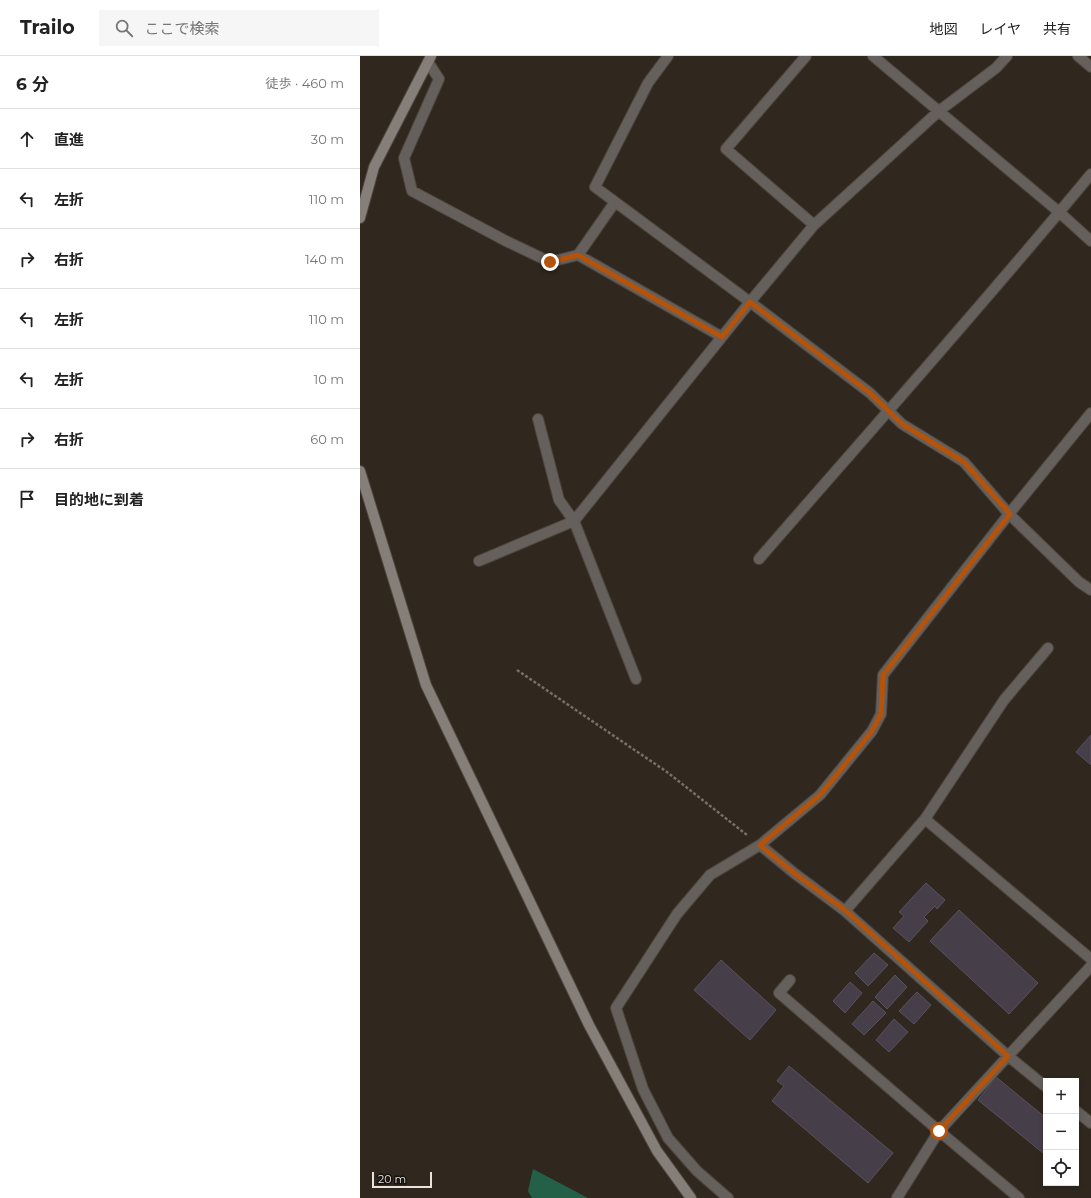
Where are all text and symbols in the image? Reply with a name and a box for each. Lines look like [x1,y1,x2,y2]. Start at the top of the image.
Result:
search box [99,10,379,46]
text: Trailo [20,16,75,39]
icon: search [113,17,135,39]
text: ここで検索 [145,19,220,38]
text: 地図 [929,20,957,38]
text: レイヤ [979,20,1021,38]
text: 共有 [1043,20,1071,38]
text: 6 分 [16,74,49,94]
text: 徒歩 · 460 m [266,75,344,91]
icon: ahead [16,128,38,150]
text: 直進 [54,130,84,149]
text: 30 m [311,131,344,147]
icon: left [16,188,38,210]
text: 左折 [54,190,84,209]
text: 110 m [309,191,344,207]
icon: right [16,248,38,270]
text: 右折 [54,250,84,269]
text: 140 m [305,251,344,267]
route end [541,253,559,271]
icon: left [16,308,38,330]
text: 左折 [54,310,84,329]
text: 110 m [309,311,344,327]
icon: left [16,368,38,390]
text: 左折 [54,370,84,389]
text: 10 m [314,371,344,387]
icon: right [16,428,38,450]
text: 右折 [54,430,84,449]
text: 60 m [310,431,344,447]
icon: arrive [16,488,38,510]
text: 目的地に到着 [54,490,144,509]
map controls [1043,1078,1079,1186]
button: + [1043,1078,1079,1114]
button: − [1043,1114,1079,1150]
route start [930,1122,948,1140]
button: locate [1043,1150,1079,1186]
scale bar [372,1170,432,1189]
text: 20 m [378,1172,406,1186]

